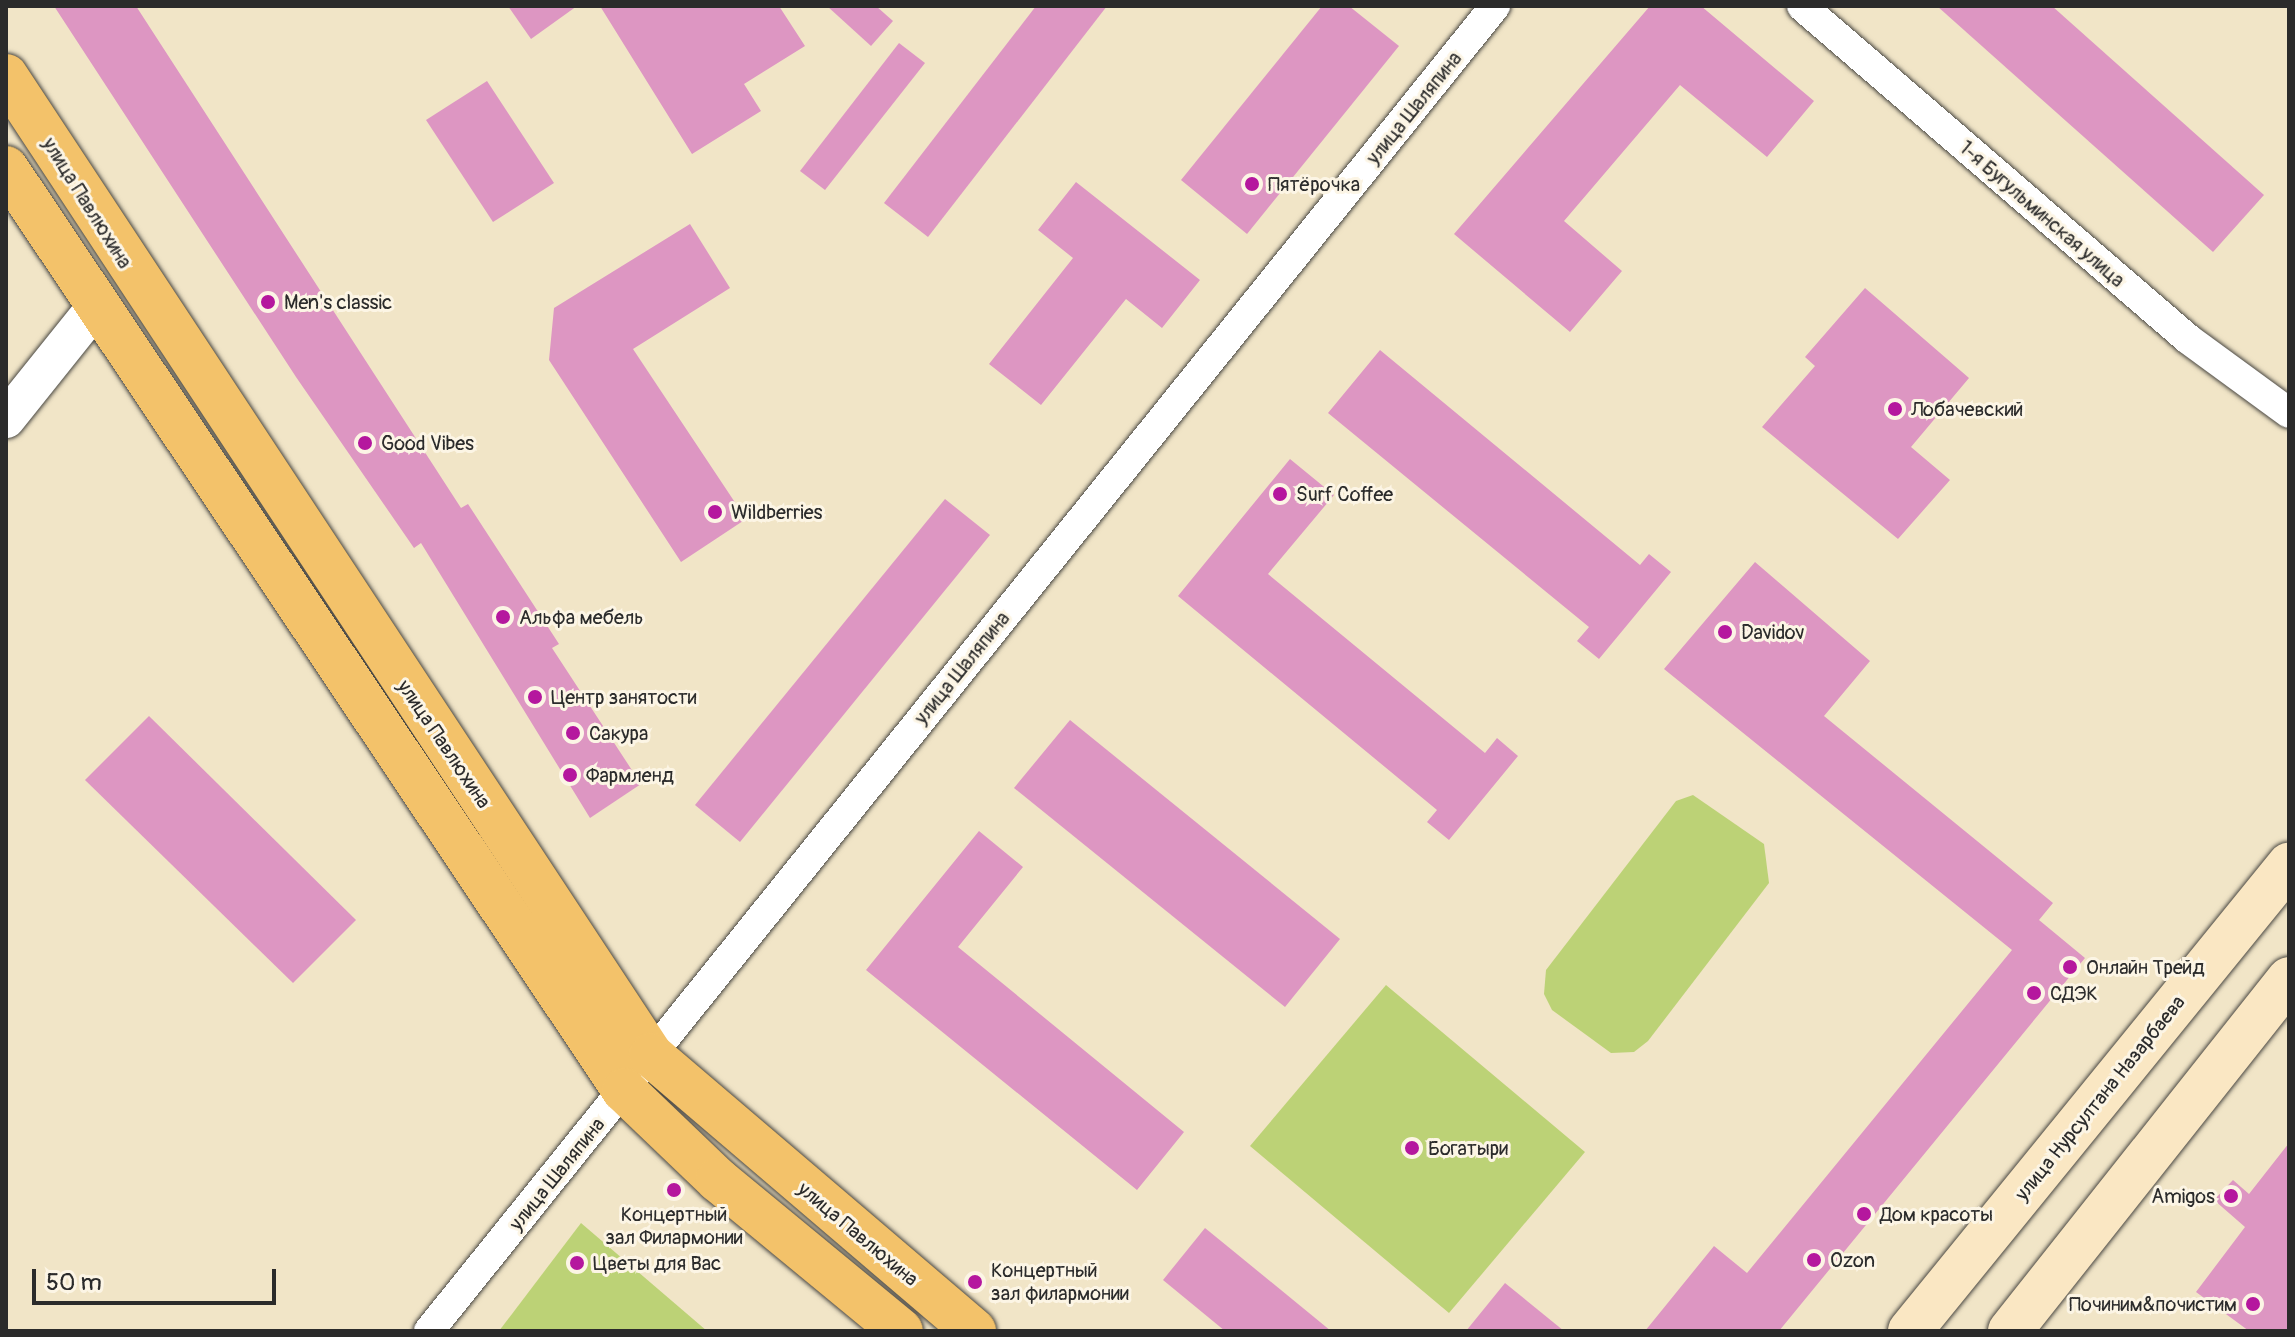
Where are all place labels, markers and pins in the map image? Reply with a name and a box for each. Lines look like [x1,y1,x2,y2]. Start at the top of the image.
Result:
place label: Пятёрочка [1268,172,1360,196]
marker: Пятёрочка [1243,175,1261,193]
place label: Men's classic [284,290,392,314]
marker: Men's classic [259,293,277,311]
place label: Лобачевский [1911,397,2023,421]
marker: Лобачевский [1886,400,1904,418]
place label: Good Vibes [381,431,474,455]
marker: Good Vibes [356,434,374,452]
place label: Surf Coffee [1296,482,1393,506]
marker: Surf Coffee [1271,485,1289,503]
place label: Wildberries [731,500,823,524]
marker: Wildberries [706,503,724,521]
place label: Альфа мебель [519,605,644,629]
marker: Альфа мебель [494,608,512,626]
place label: Davidov [1741,620,1805,644]
marker: Davidov [1716,623,1734,641]
place label: Центр занятости [551,685,697,709]
marker: Центр занятости [526,688,544,706]
place label: Сакура [589,721,648,745]
marker: Сакура [564,724,582,742]
place label: Фармленд [586,763,674,787]
marker: Фармленд [561,766,579,784]
place label: Онлайн Трейд [2086,955,2204,979]
marker: Онлайн Трейд [2061,958,2079,976]
place label: СДЭК [2050,981,2098,1005]
marker: СДЭК [2025,984,2043,1002]
place label: Богатыри [1428,1136,1508,1160]
marker: Богатыри [1403,1139,1421,1157]
marker: Концертный зал Филармонии [665,1181,683,1199]
place label: Amigos [2151,1184,2215,1208]
marker: Amigos [2222,1187,2240,1205]
place label: Концертный зал Филармонии [605,1202,743,1249]
place label: Дом красоты [1880,1202,1993,1226]
marker: Дом красоты [1855,1205,1873,1223]
place label: Ozon [1830,1248,1875,1272]
place label: Цветы для Вас [593,1251,721,1275]
marker: Ozon [1805,1251,1823,1269]
marker: Цветы для Вас [568,1254,586,1272]
place label: Концертный зал филармонии [991,1258,1129,1305]
marker: Концертный зал филармонии [966,1273,984,1291]
place label: Починим&почистим [2069,1292,2237,1316]
marker: Починим&почистим [2244,1295,2262,1313]

